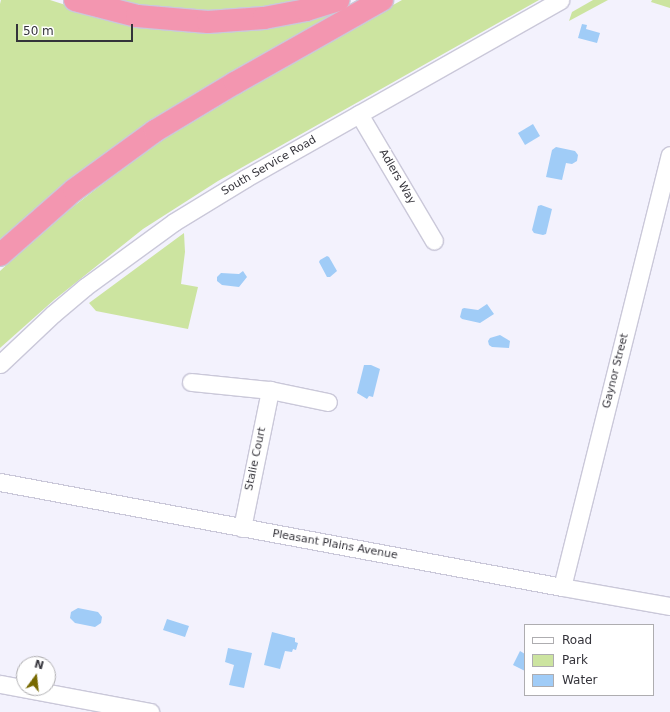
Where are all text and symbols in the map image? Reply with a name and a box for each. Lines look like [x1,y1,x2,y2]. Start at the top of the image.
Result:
scale bar [18,16,135,42]
text: 50 m [23,24,54,38]
street label: South Service Road [219,133,319,199]
street label: Adlers Way [376,147,418,207]
street label: Gaynor Street [600,332,632,410]
street label: Stalie Court [243,426,269,492]
street label: Pleasant Plains Avenue [271,527,399,563]
legend [524,624,654,696]
text: Road [562,633,592,647]
text: Park [562,653,588,667]
north arrow [16,656,56,696]
text: N [33,657,45,672]
text: Water [562,673,597,687]

